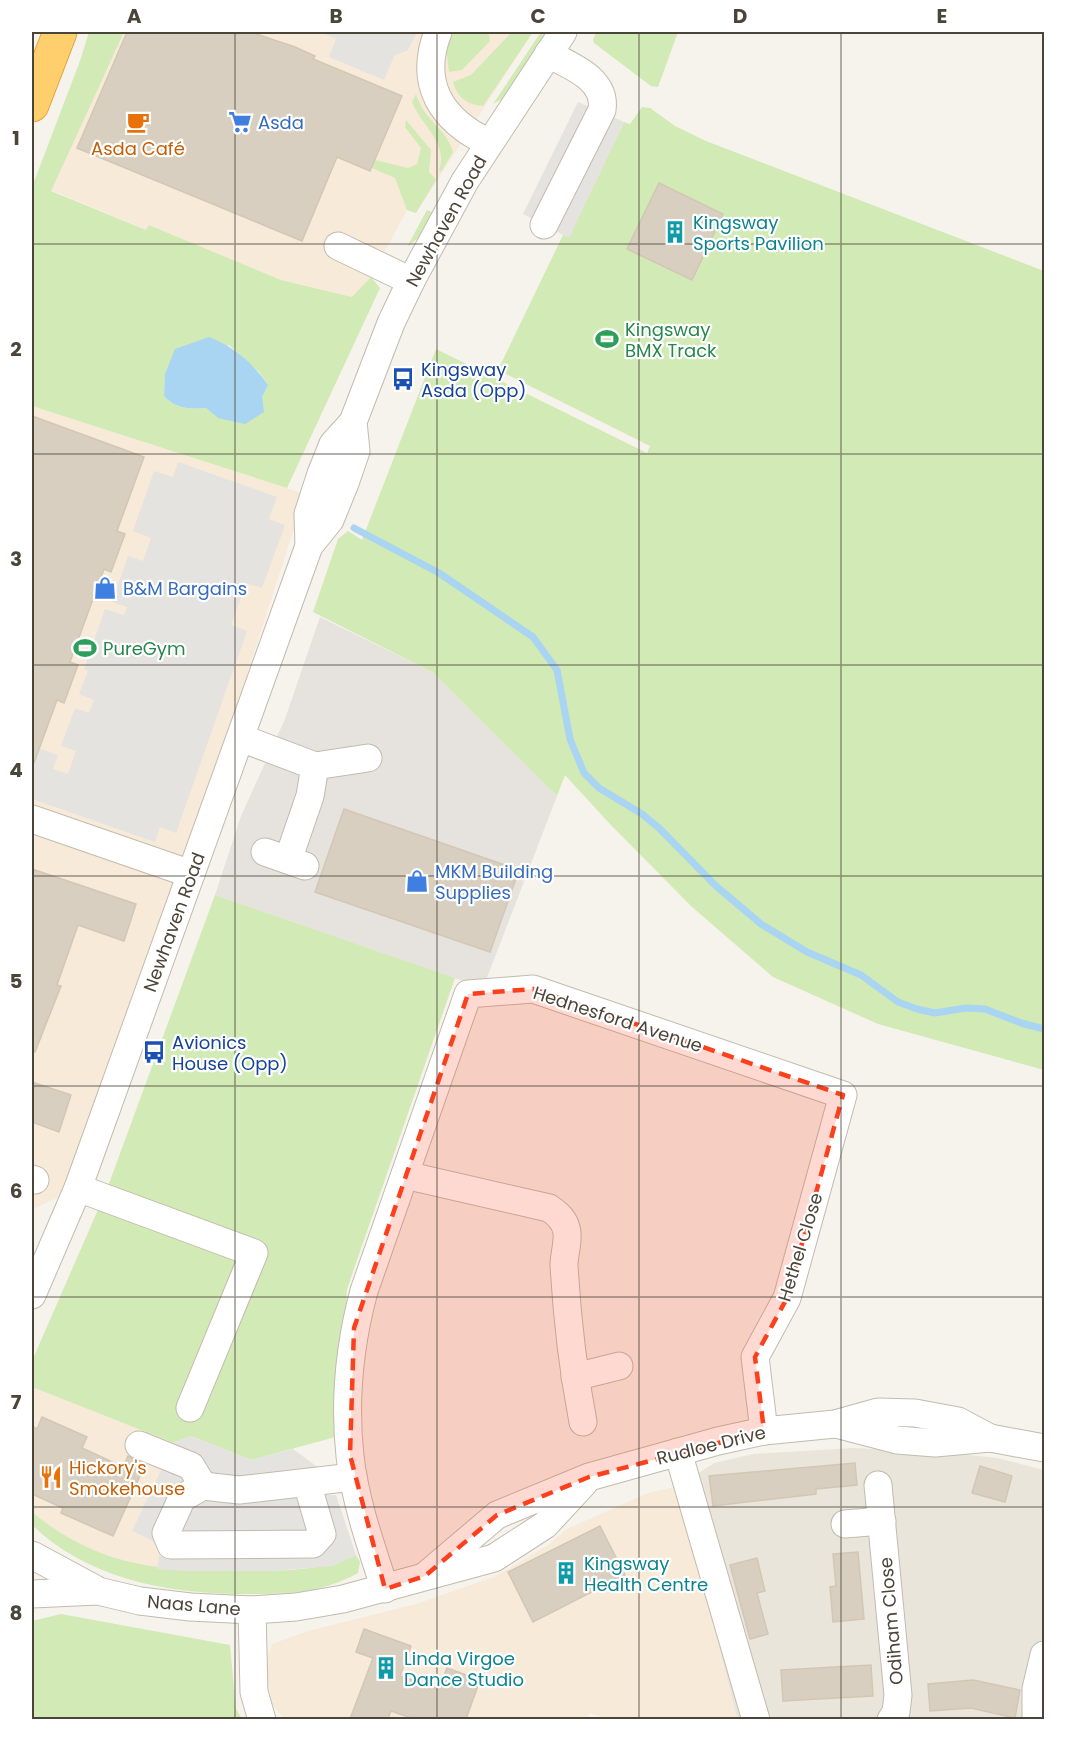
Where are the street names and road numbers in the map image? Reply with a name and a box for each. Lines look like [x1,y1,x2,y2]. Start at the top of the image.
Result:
street label: Newhaven Road [400,151,492,291]
street label: Newhaven Road [137,849,211,995]
street label: Hednesford Avenue [530,980,706,1058]
street label: Hethel Close [772,1190,828,1304]
street label: Rudloe Drive [654,1419,768,1471]
street label: Odiham Close [873,1556,909,1686]
street label: Naas Lane [146,1588,242,1622]

